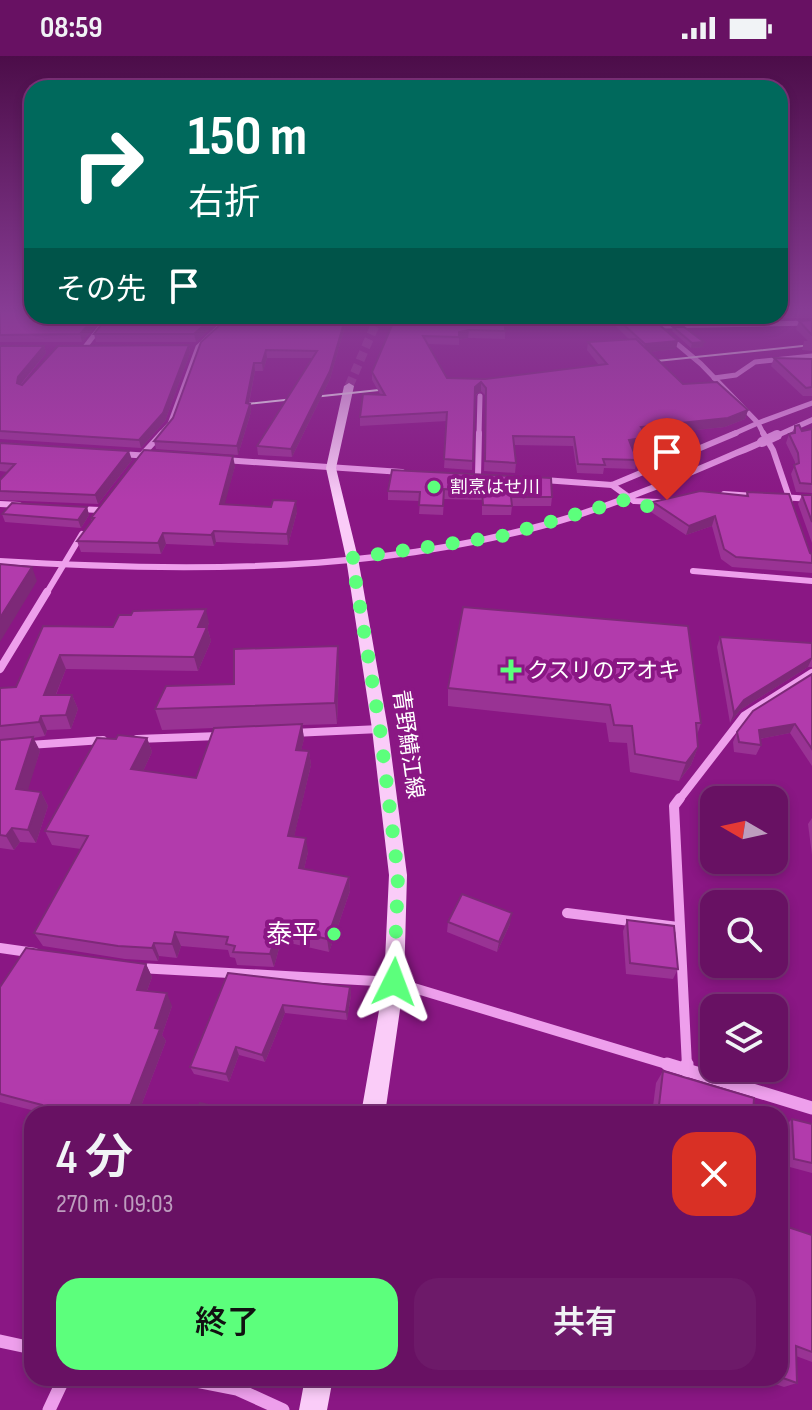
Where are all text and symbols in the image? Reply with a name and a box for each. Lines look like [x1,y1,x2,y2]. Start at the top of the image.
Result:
text: 08:59 [40,10,103,46]
text: 150 m [188,104,307,171]
icon: right [56,112,160,216]
text: 右折 [188,182,260,225]
icon: arrive [162,264,206,308]
text: その先 [56,272,146,308]
pin [633,418,701,500]
icon: arrive [645,430,689,474]
place label: 割烹はせ川 [450,477,540,498]
marker: 割烹はせ川 [425,478,443,496]
place label: クスリのアオキ [527,658,680,685]
marker: クスリのアオキ [502,661,520,679]
street label: 青野鯖江線 [386,688,429,801]
north arrow [700,786,788,874]
map controls [700,786,788,1082]
button: search [700,890,788,978]
place label: 泰平 [266,920,318,951]
marker: 泰平 [325,925,343,943]
position arrow [352,940,436,1024]
button: layers [700,994,788,1082]
text: 4 分 [56,1130,133,1187]
button: close [672,1132,756,1216]
text: 270 m · 09:03 [56,1189,173,1220]
button: 終了 [56,1278,398,1370]
button: 共有 [414,1278,756,1370]

